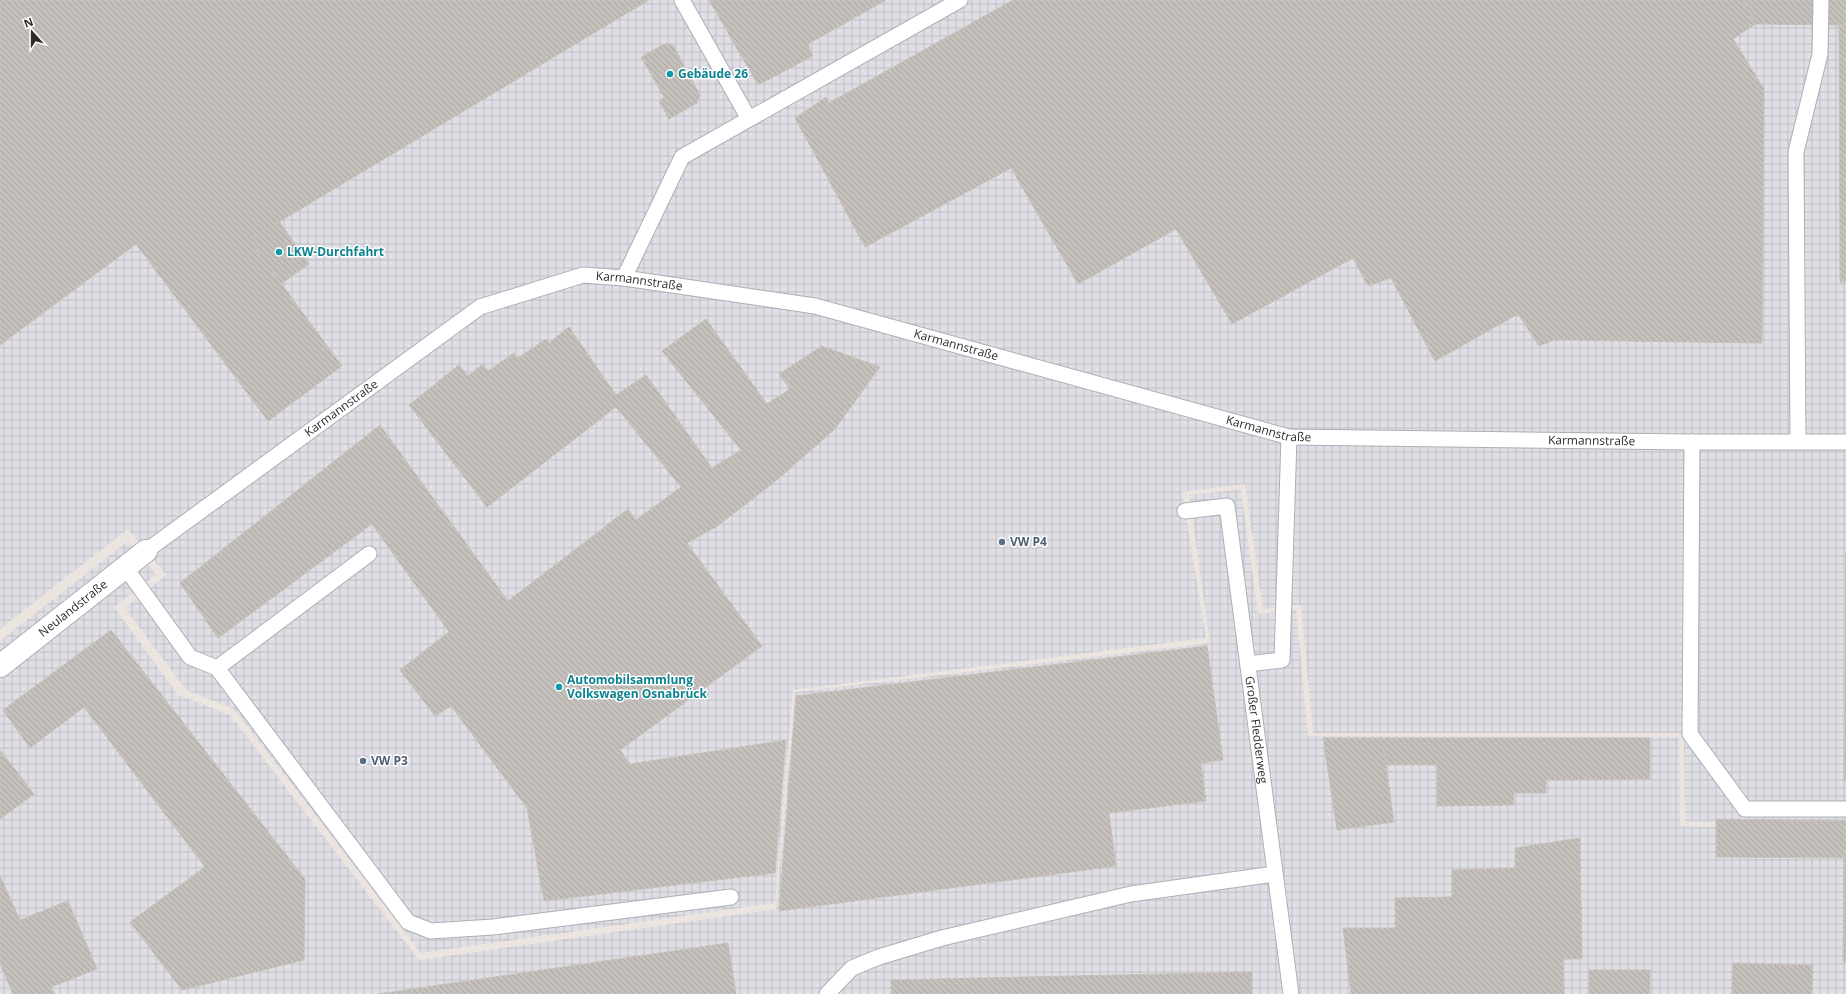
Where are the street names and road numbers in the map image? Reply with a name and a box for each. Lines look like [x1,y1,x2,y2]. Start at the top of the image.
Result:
street label: Karmannstraße [595,267,684,295]
street label: Karmannstraße [912,325,1001,364]
street label: Karmannstraße [301,375,382,440]
street label: Karmannstraße [1224,411,1312,445]
street label: Karmannstraße [1548,431,1636,449]
street label: Neulandstraße [35,575,111,641]
street label: Großer Fledderweg [1241,675,1272,785]

